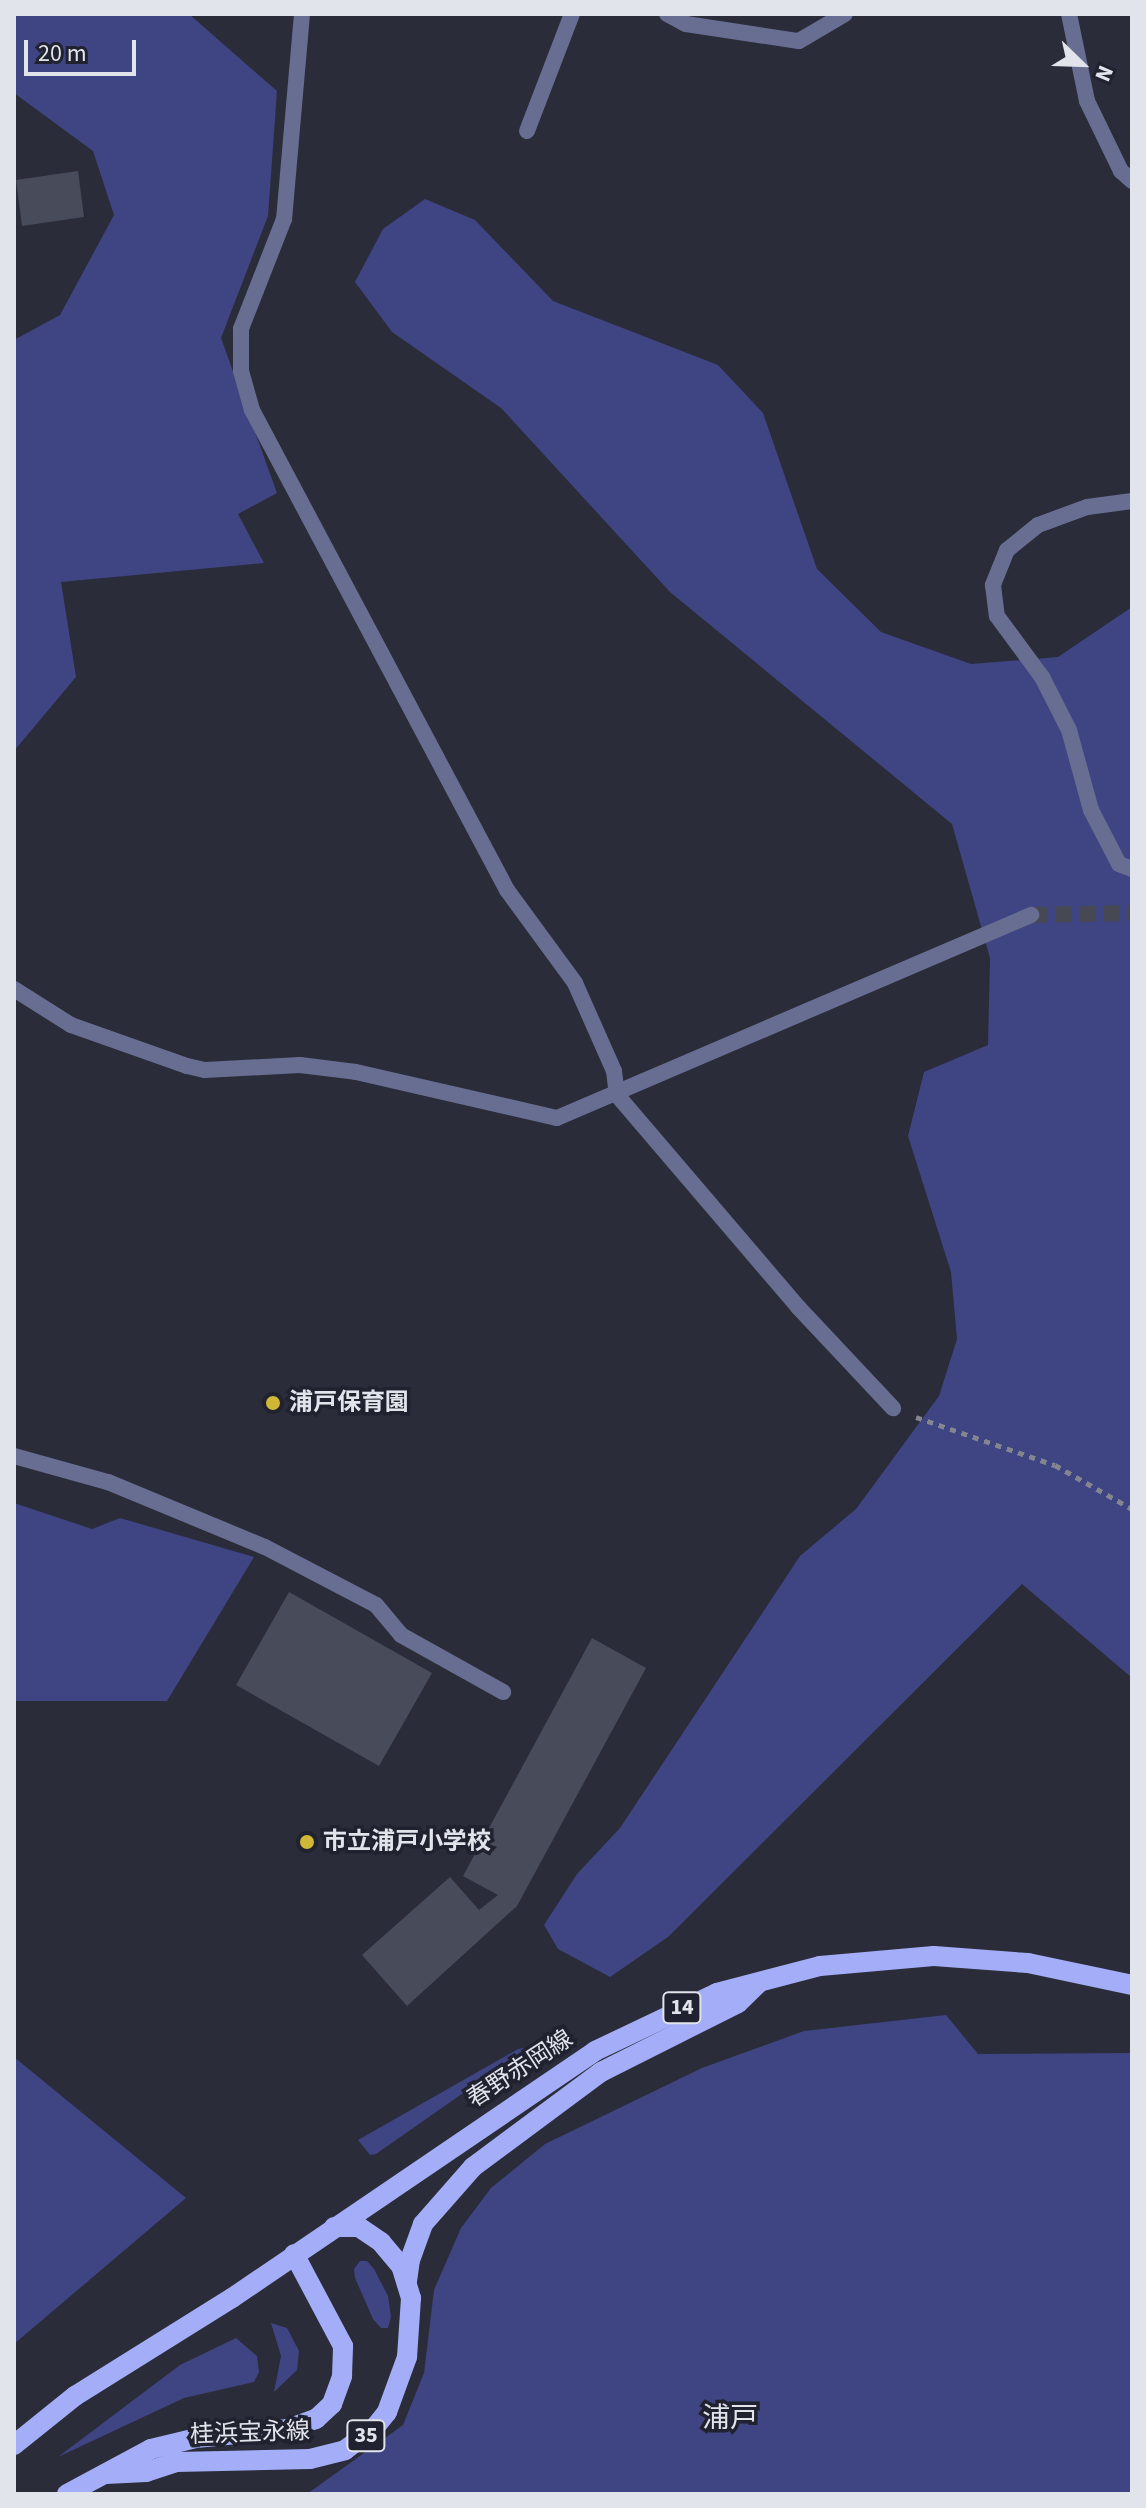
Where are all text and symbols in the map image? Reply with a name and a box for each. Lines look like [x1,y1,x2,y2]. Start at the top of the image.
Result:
scale bar [28,24,140,74]
north arrow [1042,24,1122,104]
text: 20 m [38,36,87,71]
text: N [1087,60,1122,86]
place label: 浦戸保育園 [289,1389,409,1417]
marker: 浦戸保育園 [264,1394,282,1412]
place label: 市立浦戸小学校 [323,1828,491,1856]
marker: 市立浦戸小学校 [298,1833,316,1851]
road number: 14 [662,1990,702,2026]
street label: 春野赤岡線 [462,2024,578,2114]
district label: 浦戸 [702,2401,758,2435]
street label: 桂浜宝永線 [190,2417,310,2449]
road number: 35 [346,2418,386,2454]

